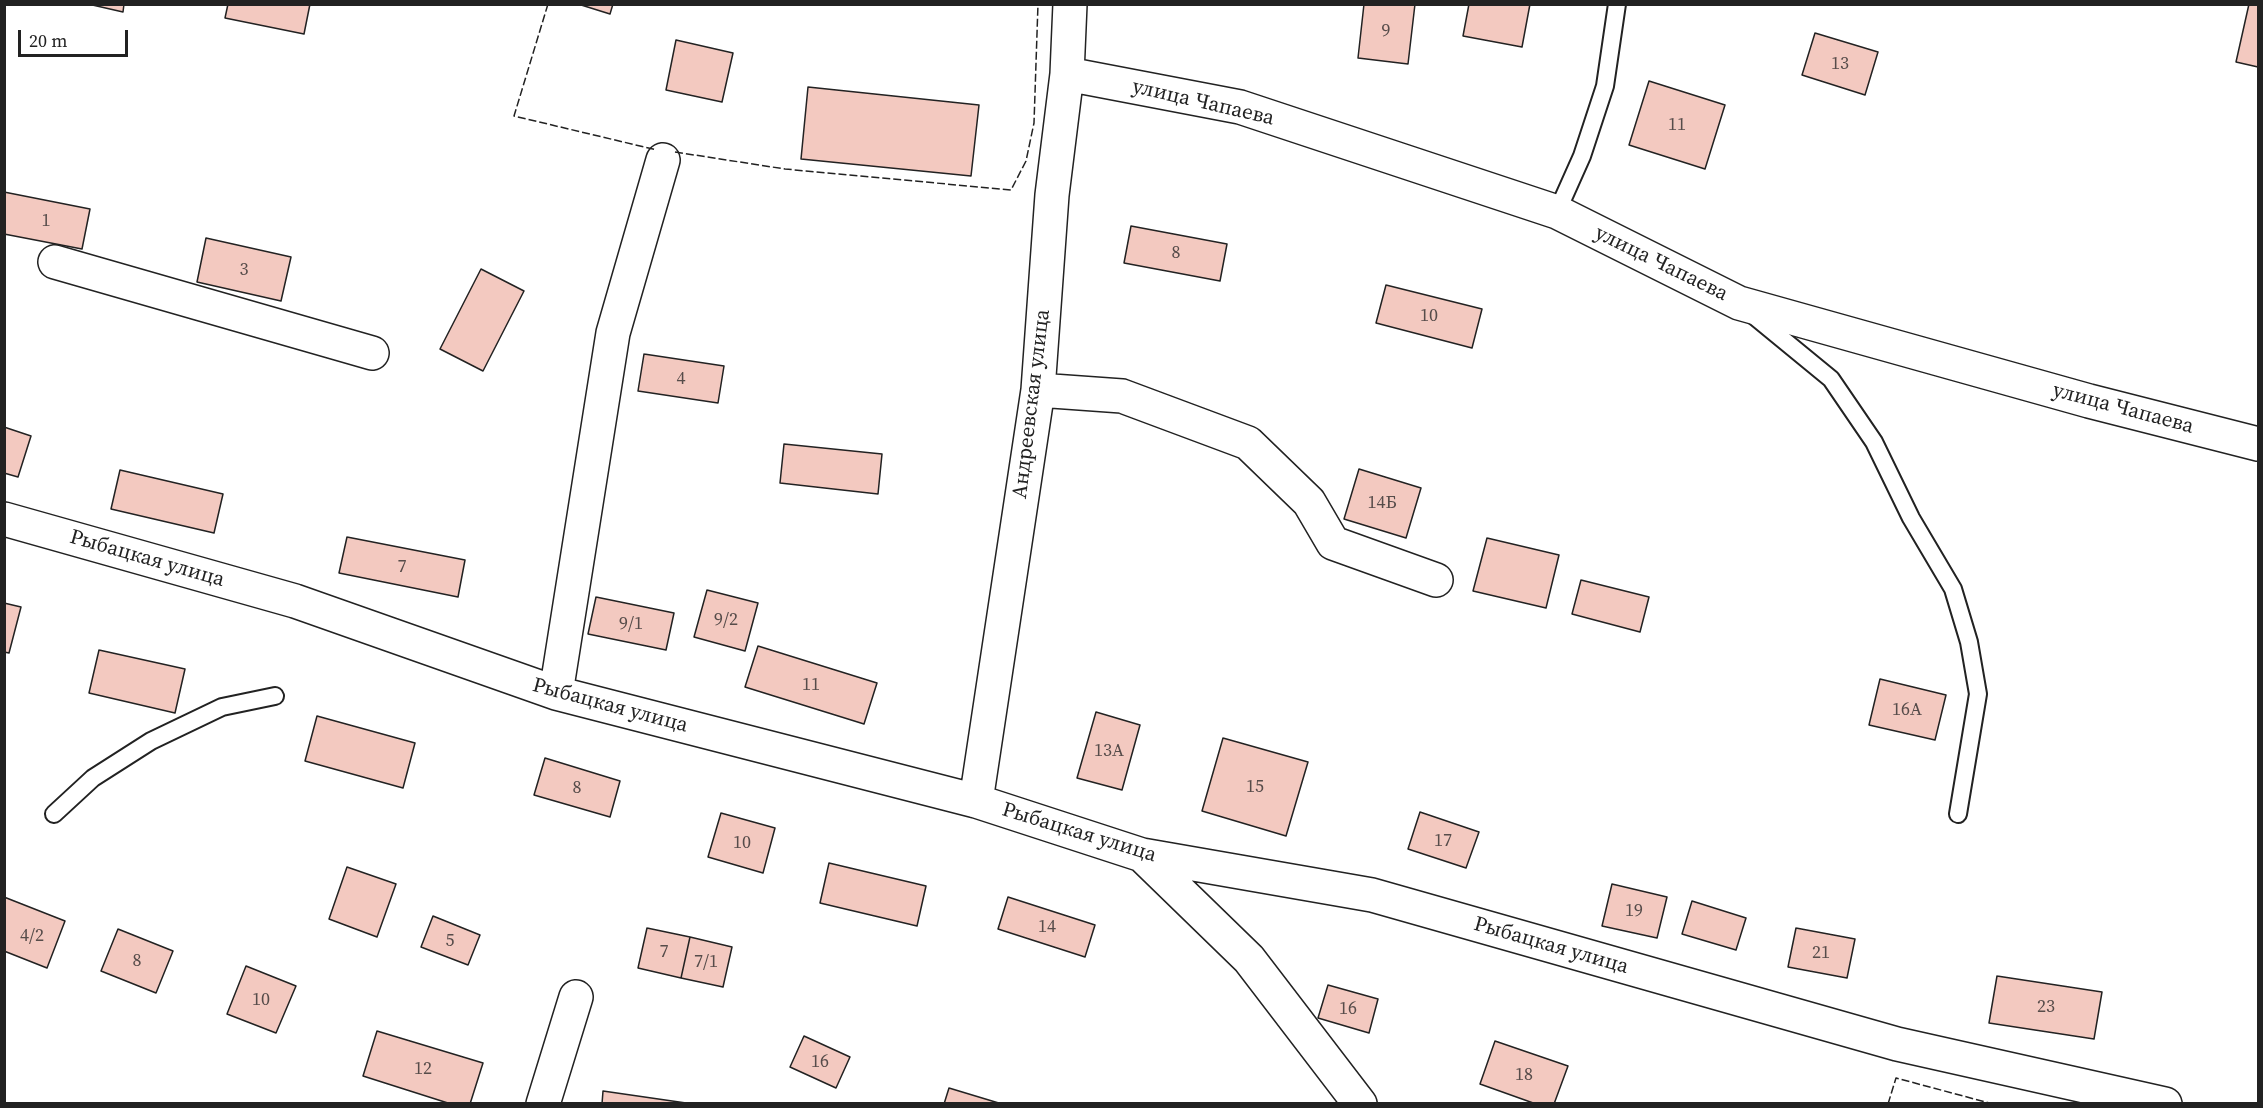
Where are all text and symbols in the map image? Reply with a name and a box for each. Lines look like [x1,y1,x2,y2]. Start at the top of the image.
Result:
scale bar [21,18,130,56]
house number: 9 [1382,20,1390,42]
text: 20 m [29,28,67,53]
house number: 13 [1831,53,1849,75]
street label: улица Чапаева [1130,74,1276,132]
house number: 11 [1668,114,1686,136]
house number: 1 [42,210,50,232]
street label: улица Чапаева [1590,221,1732,307]
house number: 8 [1172,242,1180,264]
house number: 3 [240,259,248,281]
house number: 10 [1420,305,1438,327]
street label: Андреевская улица [1008,308,1056,500]
house number: 4 [677,368,685,390]
street label: улица Чапаева [2050,378,2196,440]
house number: 14Б [1367,492,1397,514]
street label: Рыбацкая улица [67,525,227,593]
house number: 7 [398,556,406,578]
house number: 9/2 [714,609,738,631]
house number: 9/1 [619,613,643,635]
street label: Рыбацкая улица [530,673,690,739]
house number: 11 [802,674,820,696]
house number: 16А [1892,699,1922,721]
house number: 13А [1094,740,1124,762]
house number: 15 [1246,776,1264,798]
house number: 8 [573,777,581,799]
street label: Рыбацкая улица [999,798,1159,868]
house number: 17 [1434,830,1452,852]
house number: 10 [733,832,751,854]
house number: 19 [1625,900,1643,922]
street label: Рыбацкая улица [1471,912,1631,980]
house number: 14 [1038,916,1056,938]
house number: 4/2 [20,925,44,947]
house number: 5 [446,930,454,952]
house number: 7 [660,941,668,963]
house number: 21 [1812,942,1830,964]
house number: 8 [133,950,141,972]
house number: 7/1 [694,951,718,973]
house number: 10 [252,989,270,1011]
house number: 23 [2037,996,2055,1018]
house number: 16 [1339,998,1357,1020]
house number: 16 [811,1051,829,1073]
house number: 12 [414,1058,432,1080]
house number: 18 [1515,1064,1533,1086]

